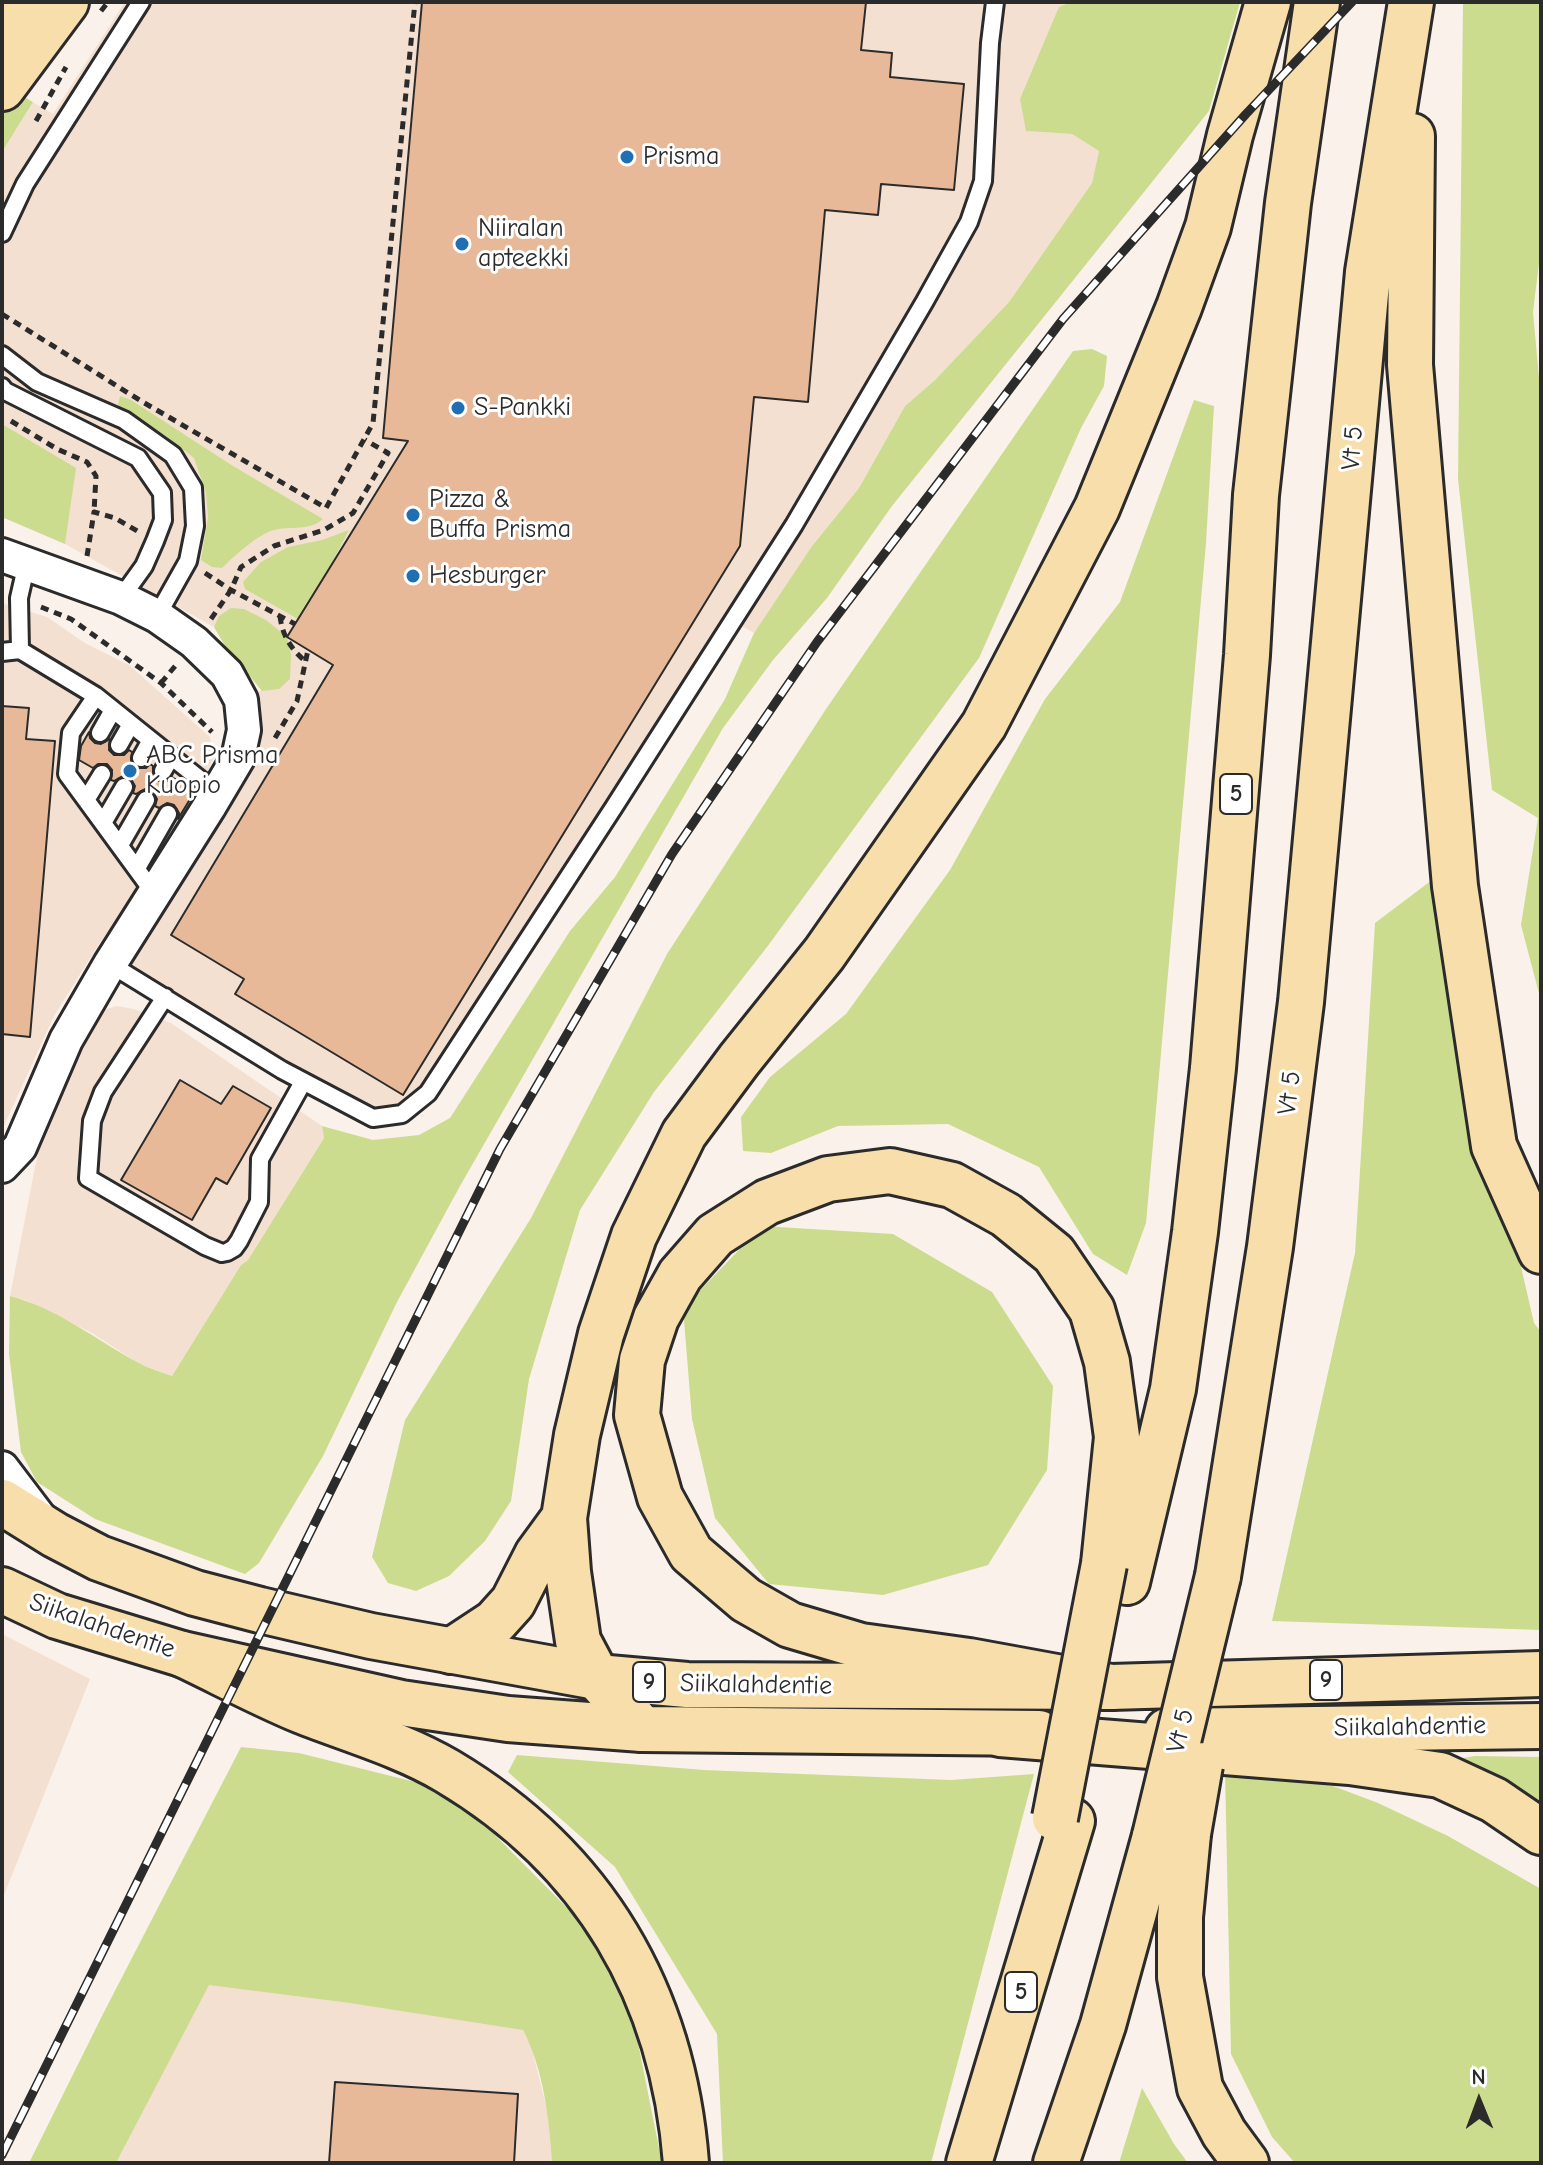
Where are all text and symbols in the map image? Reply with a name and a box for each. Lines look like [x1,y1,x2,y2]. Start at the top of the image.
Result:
place label: Prisma [643,141,720,173]
marker: Prisma [618,148,636,166]
place label: Niiralan apteekki [478,213,569,274]
marker: Niiralan apteekki [453,235,471,253]
place label: S-Pankki [474,392,571,424]
marker: S-Pankki [449,399,467,417]
street label: Vt 5 [1336,425,1370,471]
place label: Pizza & Buffa Prisma [429,484,571,546]
marker: Pizza & Buffa Prisma [404,506,422,524]
place label: Hesburger [429,560,546,592]
marker: Hesburger [404,567,422,585]
place label: ABC Prisma Kuopio [146,740,278,802]
marker: ABC Prisma Kuopio [121,762,139,780]
road number: 5 [1220,774,1252,814]
street label: Vt 5 [1272,1069,1308,1117]
street label: Siikalahdentie [25,1586,179,1666]
road number: 9 [1310,1660,1342,1700]
road number: 9 [633,1662,665,1702]
street label: Siikalahdentie [680,1668,832,1702]
street label: Vt 5 [1161,1706,1201,1756]
street label: Siikalahdentie [1334,1710,1486,1744]
road number: 5 [1005,1972,1037,2012]
north arrow [1439,2061,1519,2141]
text: N [1471,2064,1486,2090]

